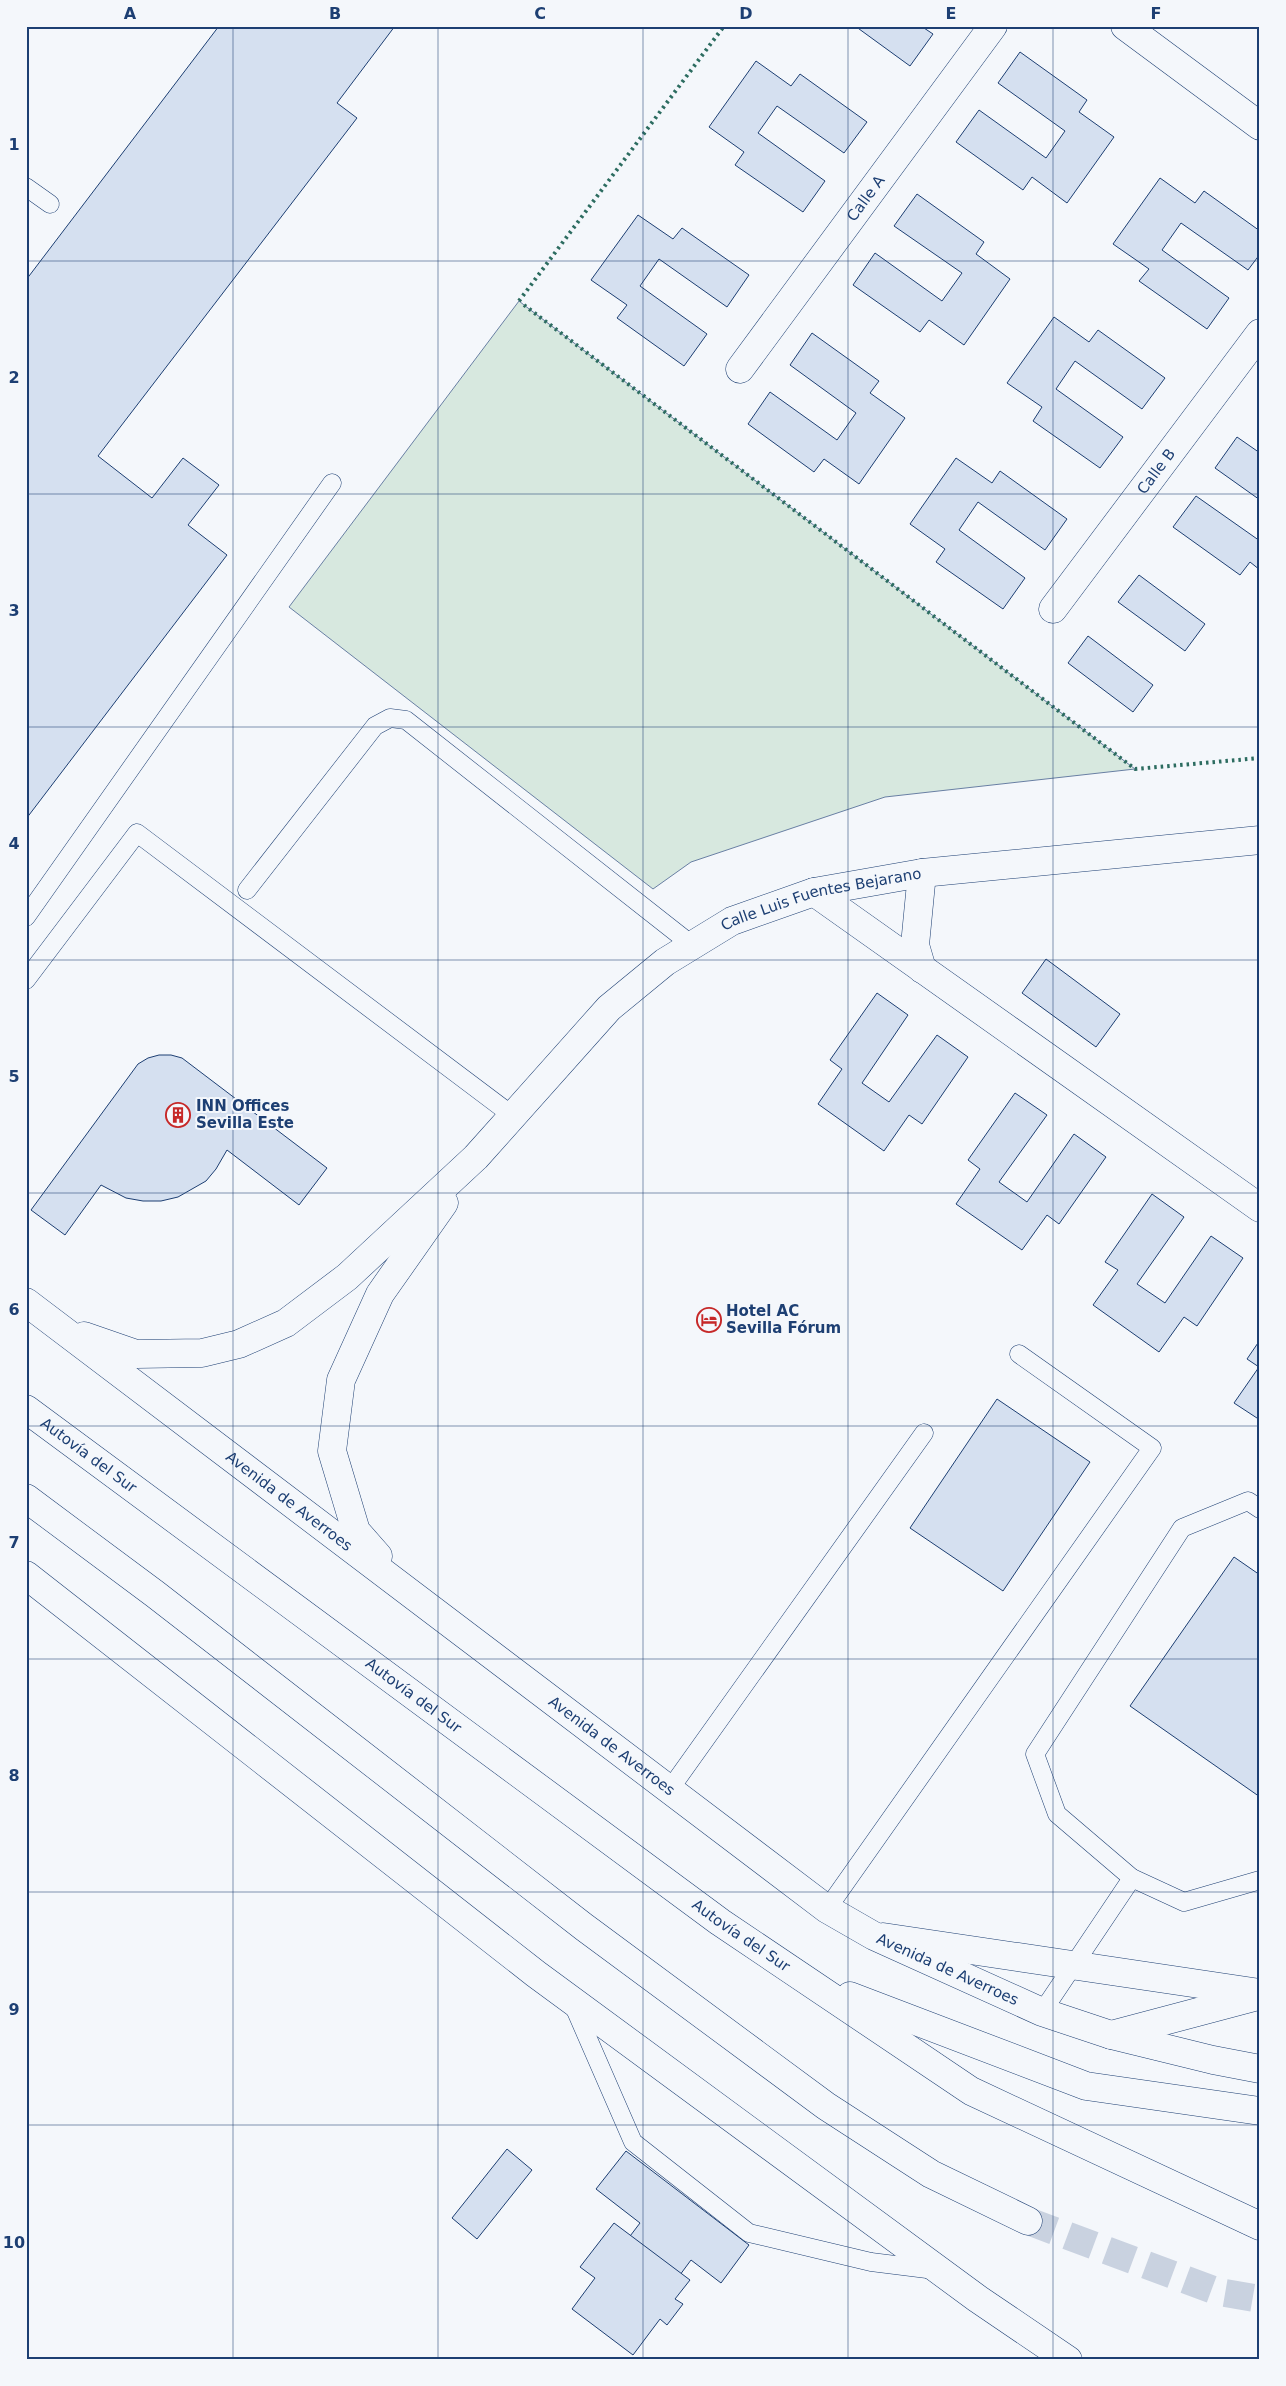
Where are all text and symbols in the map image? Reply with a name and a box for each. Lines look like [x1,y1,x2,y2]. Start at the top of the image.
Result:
text: A [124,4,137,23]
text: B [329,4,341,23]
text: C [534,4,546,23]
text: D [739,4,753,23]
text: E [946,4,956,23]
text: F [1151,4,1161,23]
text: 1 [8,135,20,154]
street label: Calle A [843,171,889,225]
text: 2 [8,368,20,387]
street label: Calle B [1133,445,1179,498]
text: 3 [8,601,20,620]
text: 4 [8,834,20,853]
street label: Calle Luis Fuentes Bejarano [717,864,923,935]
text: 5 [8,1067,20,1086]
place label: INN Offices Sevilla Este [196,1097,294,1132]
building icon: INN Offices Sevilla Este [165,1102,191,1128]
text: 6 [8,1300,20,1319]
place label: Hotel AC Sevilla Fórum [726,1302,841,1337]
hotel icon: Hotel AC Sevilla Fórum [696,1307,722,1333]
street label: Autovía del Sur [37,1414,141,1497]
street label: Avenida de Averroes [222,1448,356,1555]
text: 7 [8,1533,20,1552]
street label: Autovía del Sur [362,1654,466,1737]
street label: Avenida de Averroes [545,1692,679,1800]
text: 8 [8,1766,20,1785]
street label: Autovía del Sur [689,1895,794,1976]
street label: Avenida de Averroes [874,1929,1022,2009]
text: 9 [8,2000,20,2019]
text: 10 [3,2233,25,2252]

